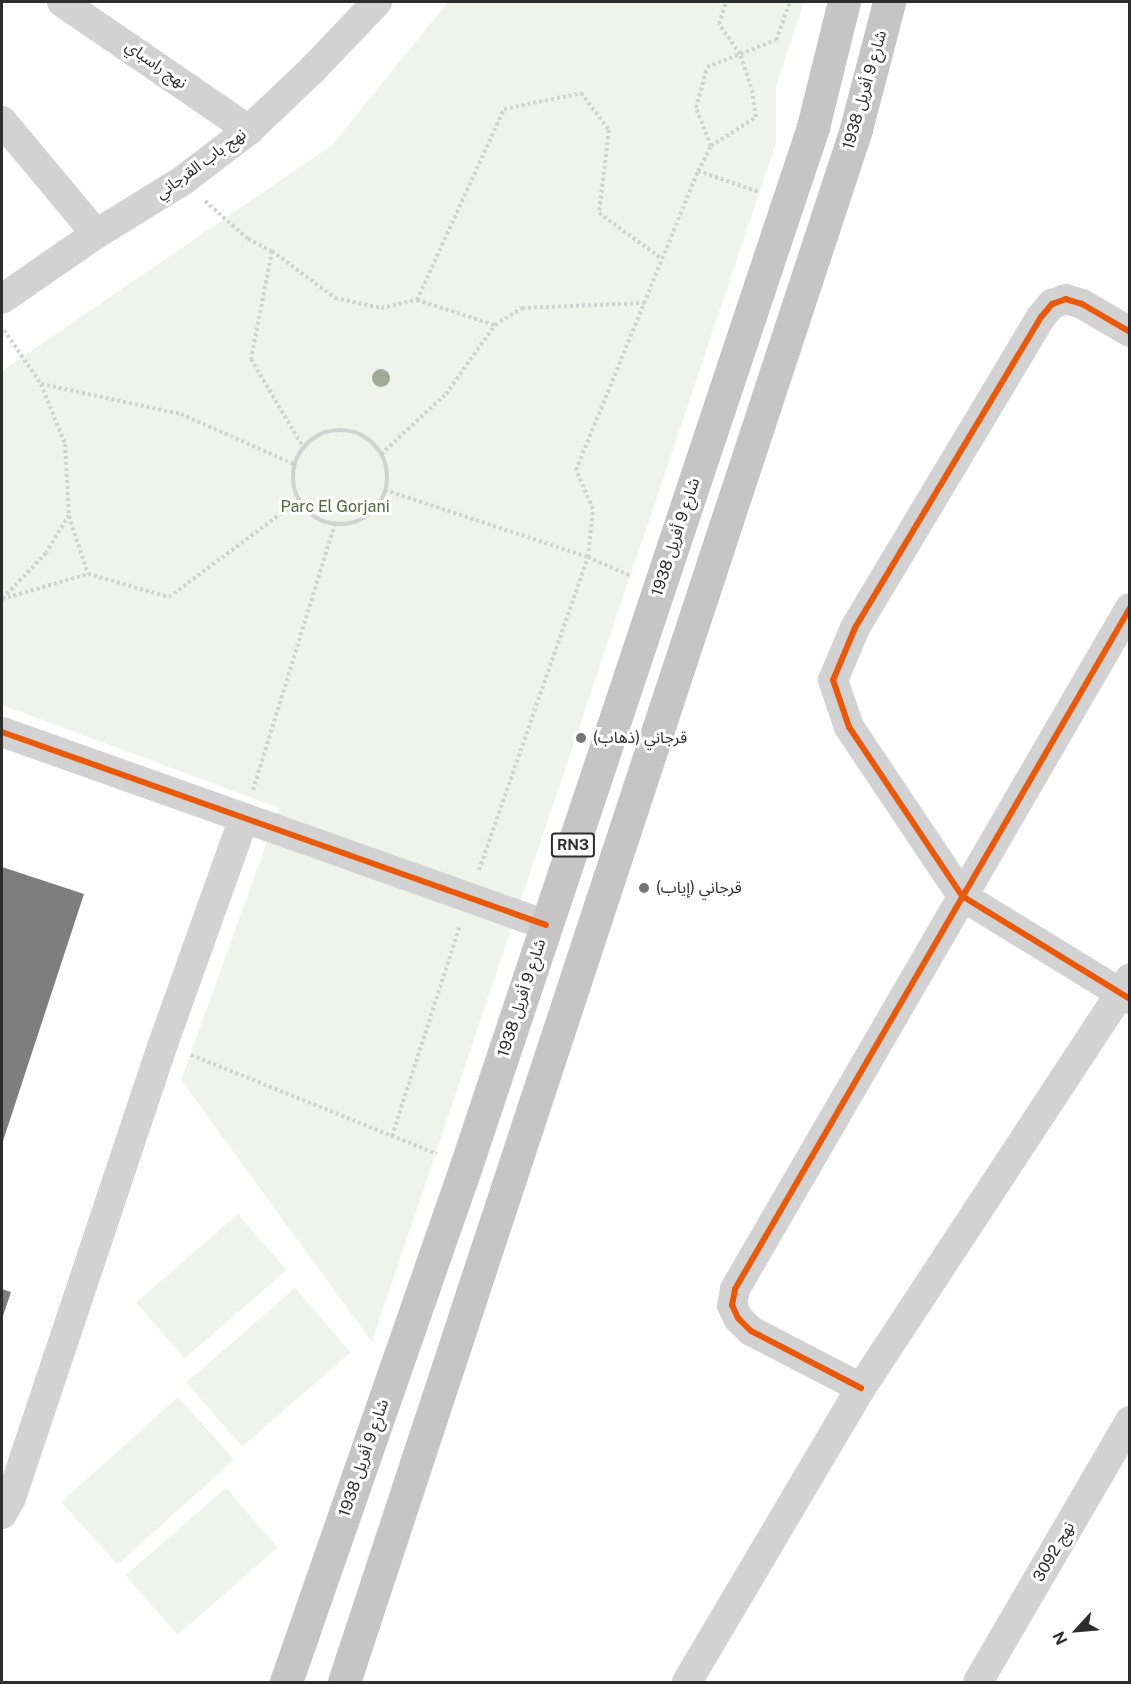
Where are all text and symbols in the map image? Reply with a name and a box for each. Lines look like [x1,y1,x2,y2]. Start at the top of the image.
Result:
street label: شارع 9 أفريل 1938 [839,28,891,152]
street label: نهج راسباي [121,37,191,93]
street label: نهج باب القرجاني [152,125,250,203]
street label: شارع 9 أفريل 1938 [648,476,704,598]
park label: Parc El Gorjani [280,497,390,517]
place label: قرجاني (ذهاب) [593,728,687,748]
marker: قرجاني (ذهاب) [574,731,588,745]
road number: RN3 [550,833,596,857]
place label: قرجاني (إياب) [656,878,742,898]
marker: قرجاني (إياب) [637,881,651,895]
street label: شارع 9 أفريل 1938 [494,937,550,1059]
street label: شارع 9 أفريل 1938 [335,1397,393,1519]
street label: نهج 3092 [1029,1519,1079,1585]
north arrow [1047,1600,1107,1660]
text: N [1049,1628,1072,1648]

